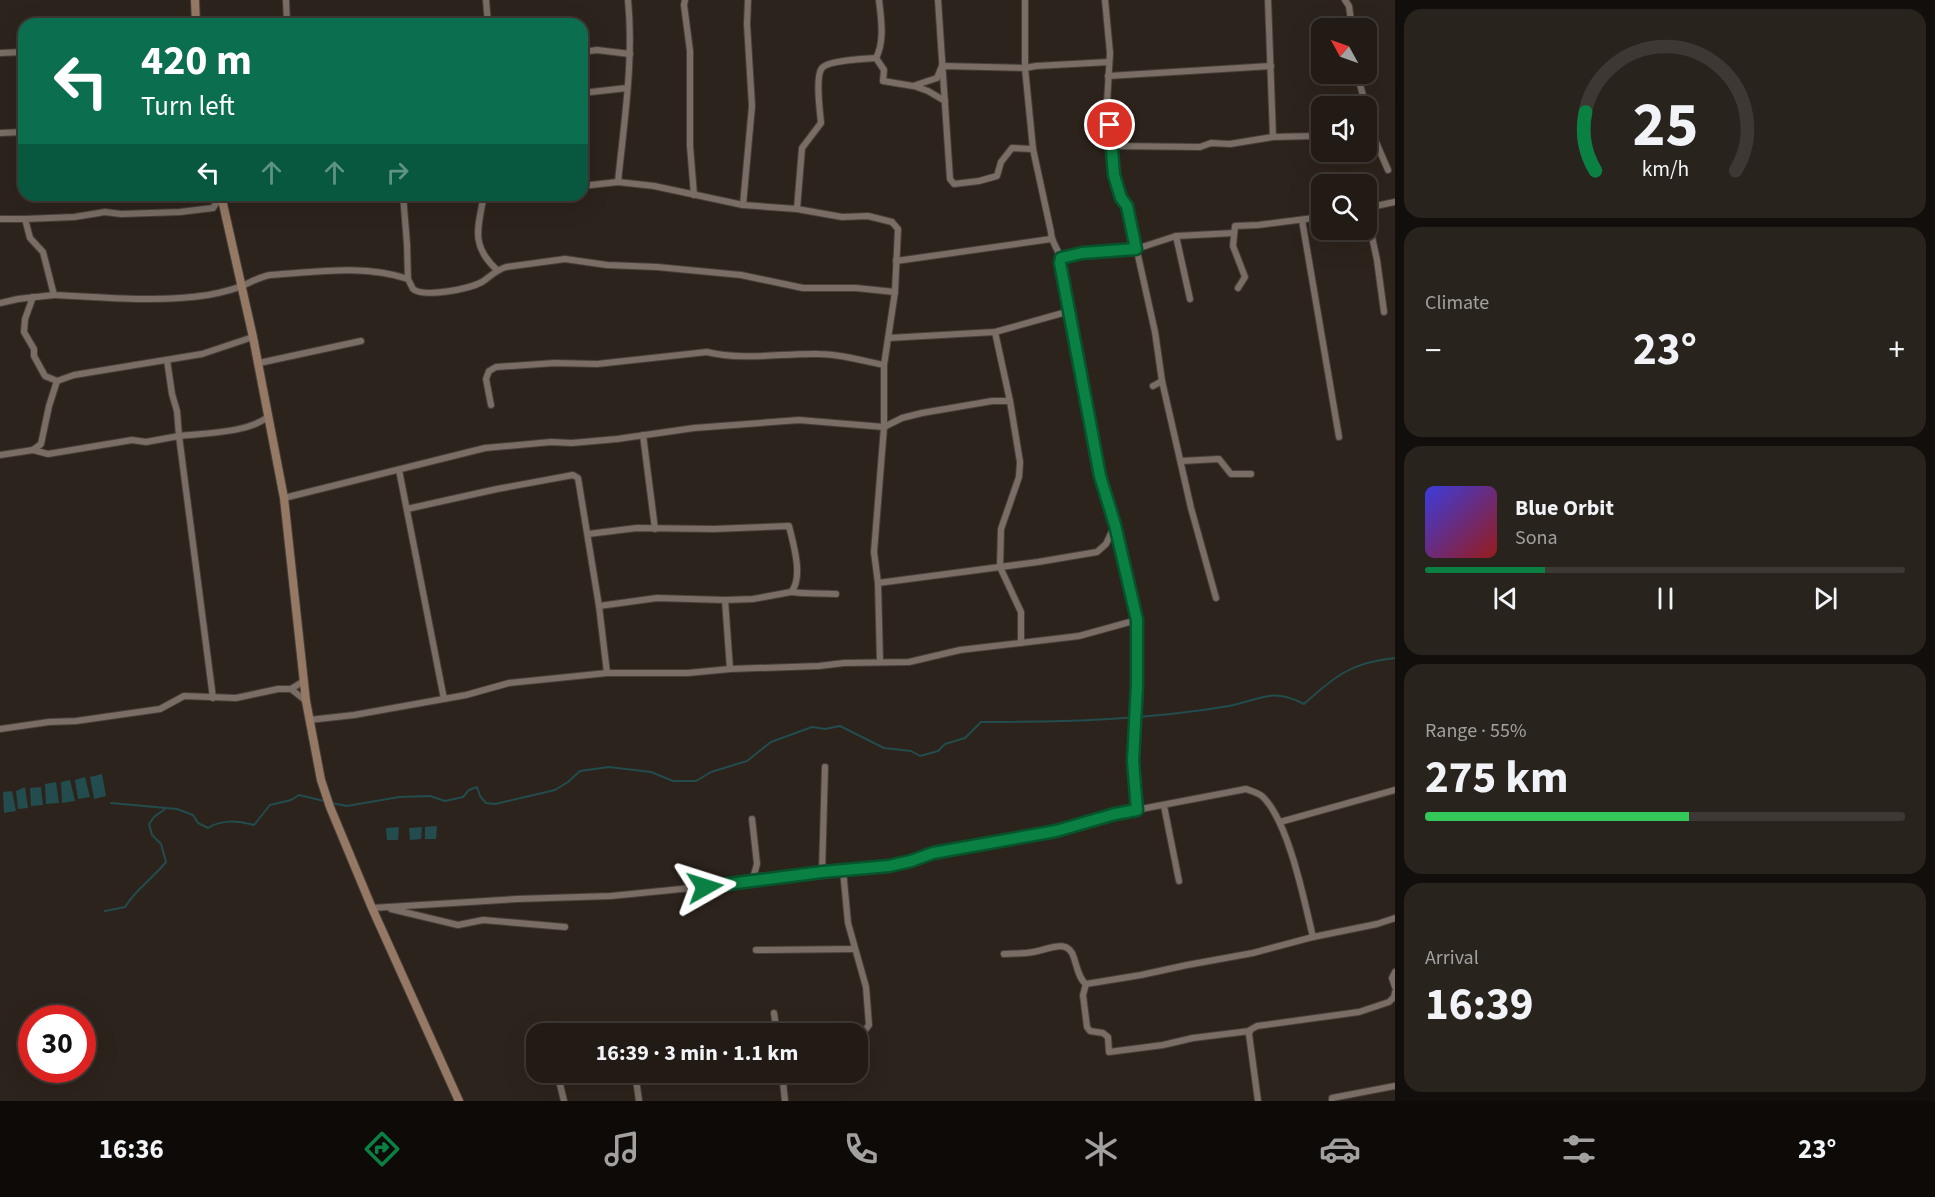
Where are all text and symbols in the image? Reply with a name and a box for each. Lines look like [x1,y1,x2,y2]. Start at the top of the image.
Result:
north arrow [1311,18,1377,84]
map controls [1311,18,1377,240]
text: 420 m [141,31,252,91]
icon: left [42,42,120,120]
text: 25 [1632,81,1698,170]
text: Turn left [141,87,235,126]
button: sound [1311,96,1377,162]
pin [1084,99,1135,150]
icon: arrive [1093,108,1126,141]
text: km/h [1641,154,1689,185]
icon: left [192,156,225,189]
icon: ahead [255,156,288,189]
icon: ahead [318,156,351,189]
icon: right [381,156,414,189]
button: search [1311,174,1377,240]
text: Climate [1425,289,1489,317]
text: 23° [1633,318,1697,382]
text: − [1425,327,1441,374]
text: + [1889,327,1905,374]
text: Blue Orbit [1515,492,1614,524]
text: Sona [1515,524,1558,552]
icon: previous [1489,582,1522,615]
icon: pause [1649,582,1682,615]
icon: next [1809,582,1842,615]
text: Range · 55% [1425,717,1526,745]
text: 275 km [1425,746,1569,810]
position arrow [673,855,737,919]
text: Arrival [1425,944,1479,972]
text: 16:39 [1425,973,1534,1037]
speed limit sign: 30 [18,1005,96,1083]
text: 16:39 · 3 min · 1.1 km [596,1037,798,1069]
icon: directions [361,1128,403,1170]
icon: music [601,1128,643,1170]
icon: phone [840,1128,882,1170]
icon: climate [1080,1128,1122,1170]
icon: car [1319,1128,1361,1170]
icon: filters [1558,1128,1600,1170]
text: 16:36 [99,1130,164,1169]
text: 23° [1798,1130,1836,1169]

